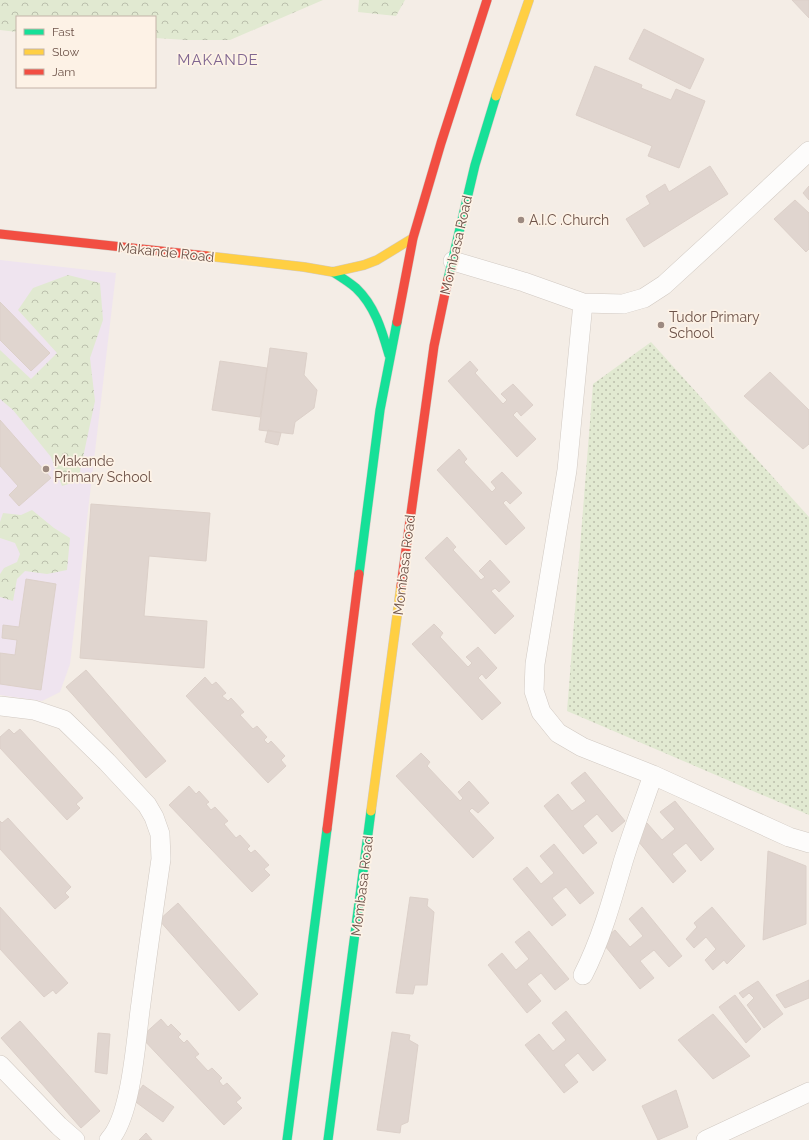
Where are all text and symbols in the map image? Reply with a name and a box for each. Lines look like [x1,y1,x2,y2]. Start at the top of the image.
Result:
legend [16,16,156,88]
text: Fast [52,25,75,39]
text: Slow [52,45,79,59]
district label: MAKANDE [177,51,259,69]
text: Jam [52,65,75,79]
street label: Mombasa Road [437,194,475,296]
place label: A.I.C .Church [529,212,609,228]
marker: A.I.C .Church [516,215,526,225]
street label: Makande Road [117,239,215,265]
place label: Tudor Primary School [669,309,760,341]
marker: Tudor Primary School [656,320,666,330]
place label: Makande Primary School [54,453,152,485]
marker: Makande Primary School [41,464,51,474]
street label: Mombasa Road [390,514,418,616]
street label: Mombasa Road [348,835,376,937]

